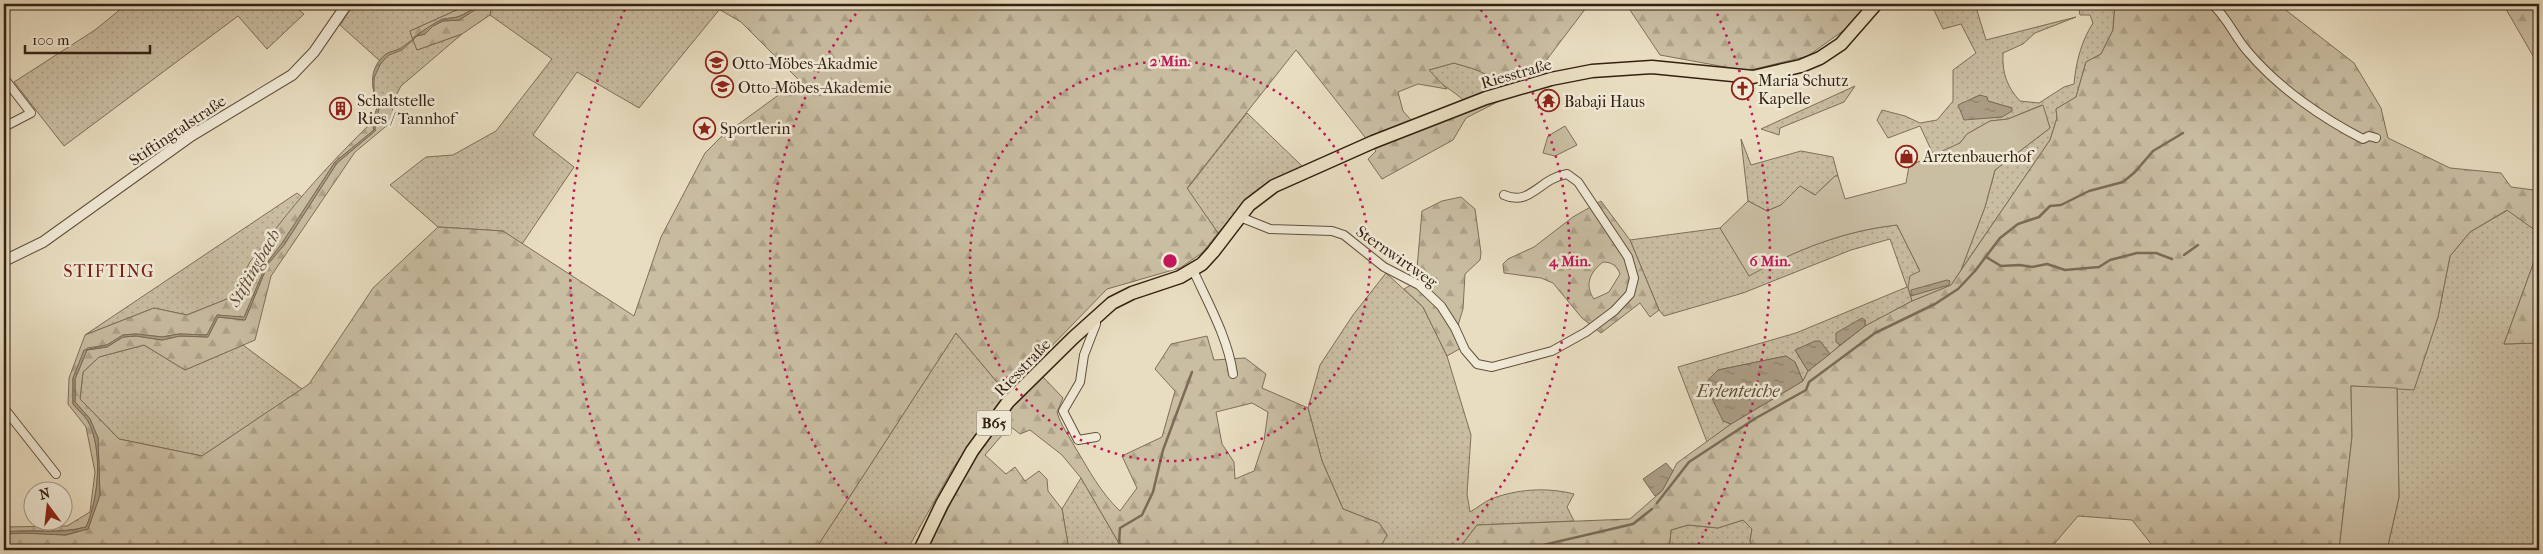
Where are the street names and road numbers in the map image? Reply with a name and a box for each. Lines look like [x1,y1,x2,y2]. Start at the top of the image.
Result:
street label: Riesstraße [1479,54,1554,93]
street label: Stiftingtalstraße [125,91,229,170]
street label: Sternwirtweg [1352,221,1441,292]
street label: Riesstraße [990,335,1054,400]
road number: B65 [976,410,1012,436]

